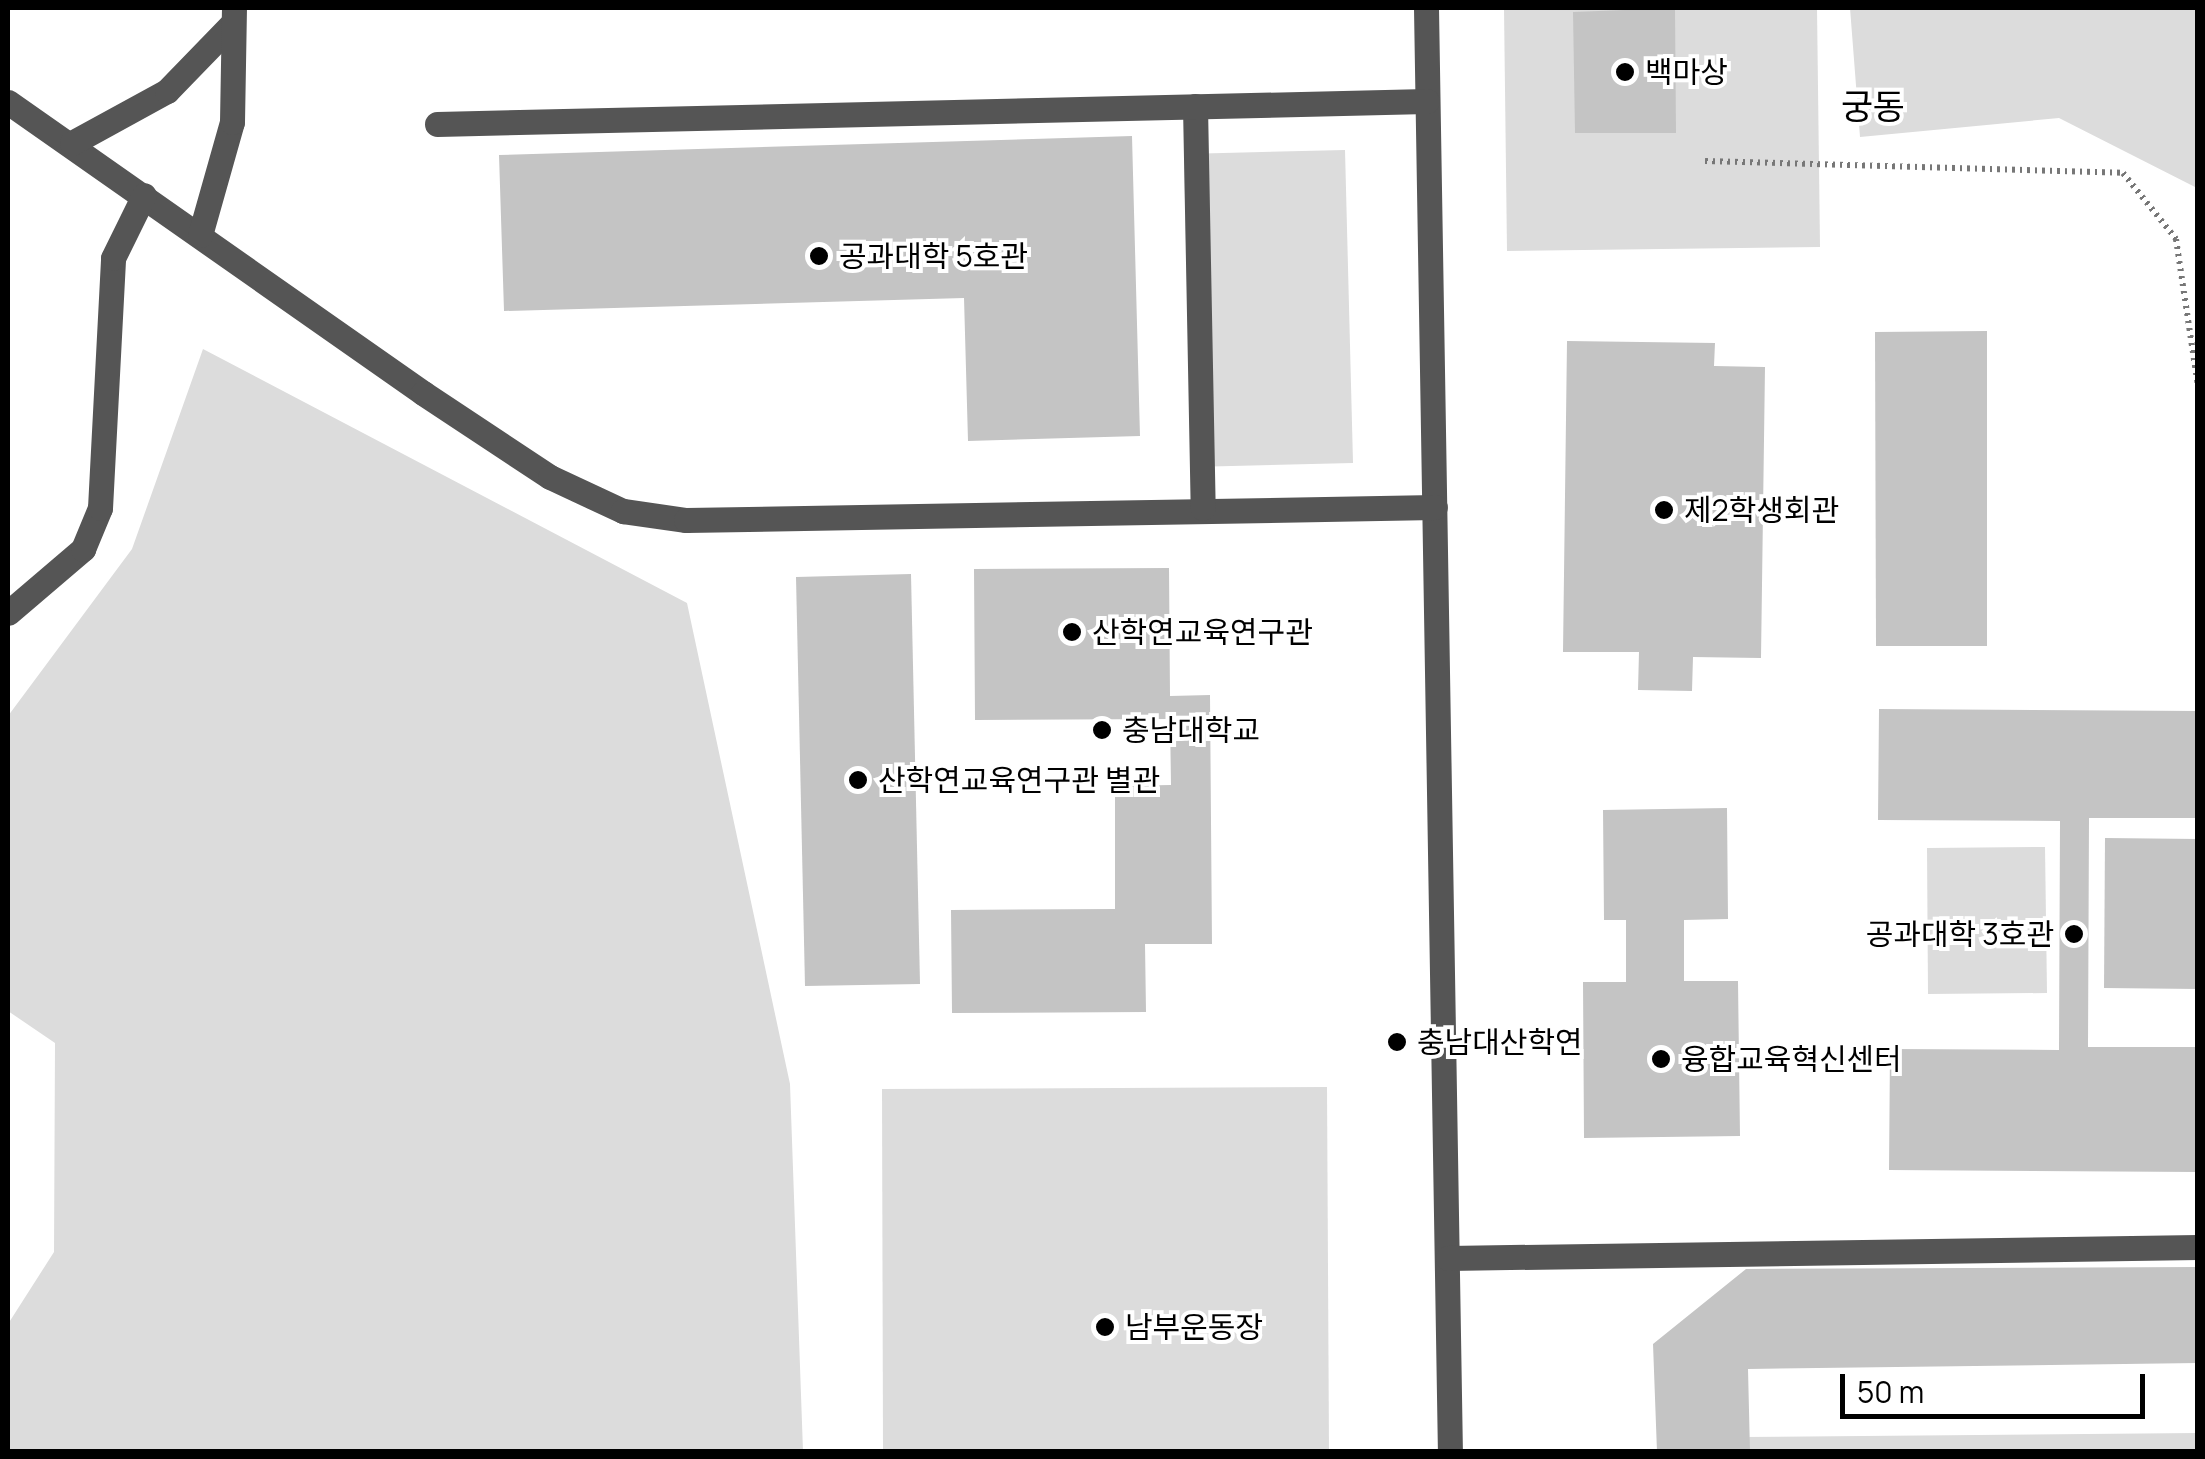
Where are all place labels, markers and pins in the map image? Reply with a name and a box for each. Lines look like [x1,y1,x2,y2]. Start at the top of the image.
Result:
place label: 백마상 [1645,54,1728,90]
marker: 백마상 [1614,61,1636,83]
place label: 공과대학 5호관 [839,238,1028,274]
marker: 공과대학 5호관 [808,245,830,267]
place label: 제2학생회관 [1684,492,1839,528]
marker: 제2학생회관 [1653,499,1675,521]
place label: 산학연교육연구관 [1092,614,1313,650]
marker: 산학연교육연구관 [1061,621,1083,643]
place label: 충남대학교 [1122,712,1260,748]
marker: 충남대학교 [1091,719,1113,741]
place label: 산학연교육연구관 별관 [878,762,1160,798]
marker: 산학연교육연구관 별관 [847,769,869,791]
place label: 공과대학 3호관 [1866,916,2054,952]
marker: 공과대학 3호관 [2063,923,2085,945]
place label: 충남대산학연 [1417,1024,1583,1060]
marker: 충남대산학연 [1386,1031,1408,1053]
place label: 융합교육혁신센터 [1681,1041,1902,1077]
marker: 융합교육혁신센터 [1650,1048,1672,1070]
place label: 남부운동장 [1125,1309,1263,1345]
marker: 남부운동장 [1094,1316,1116,1338]

